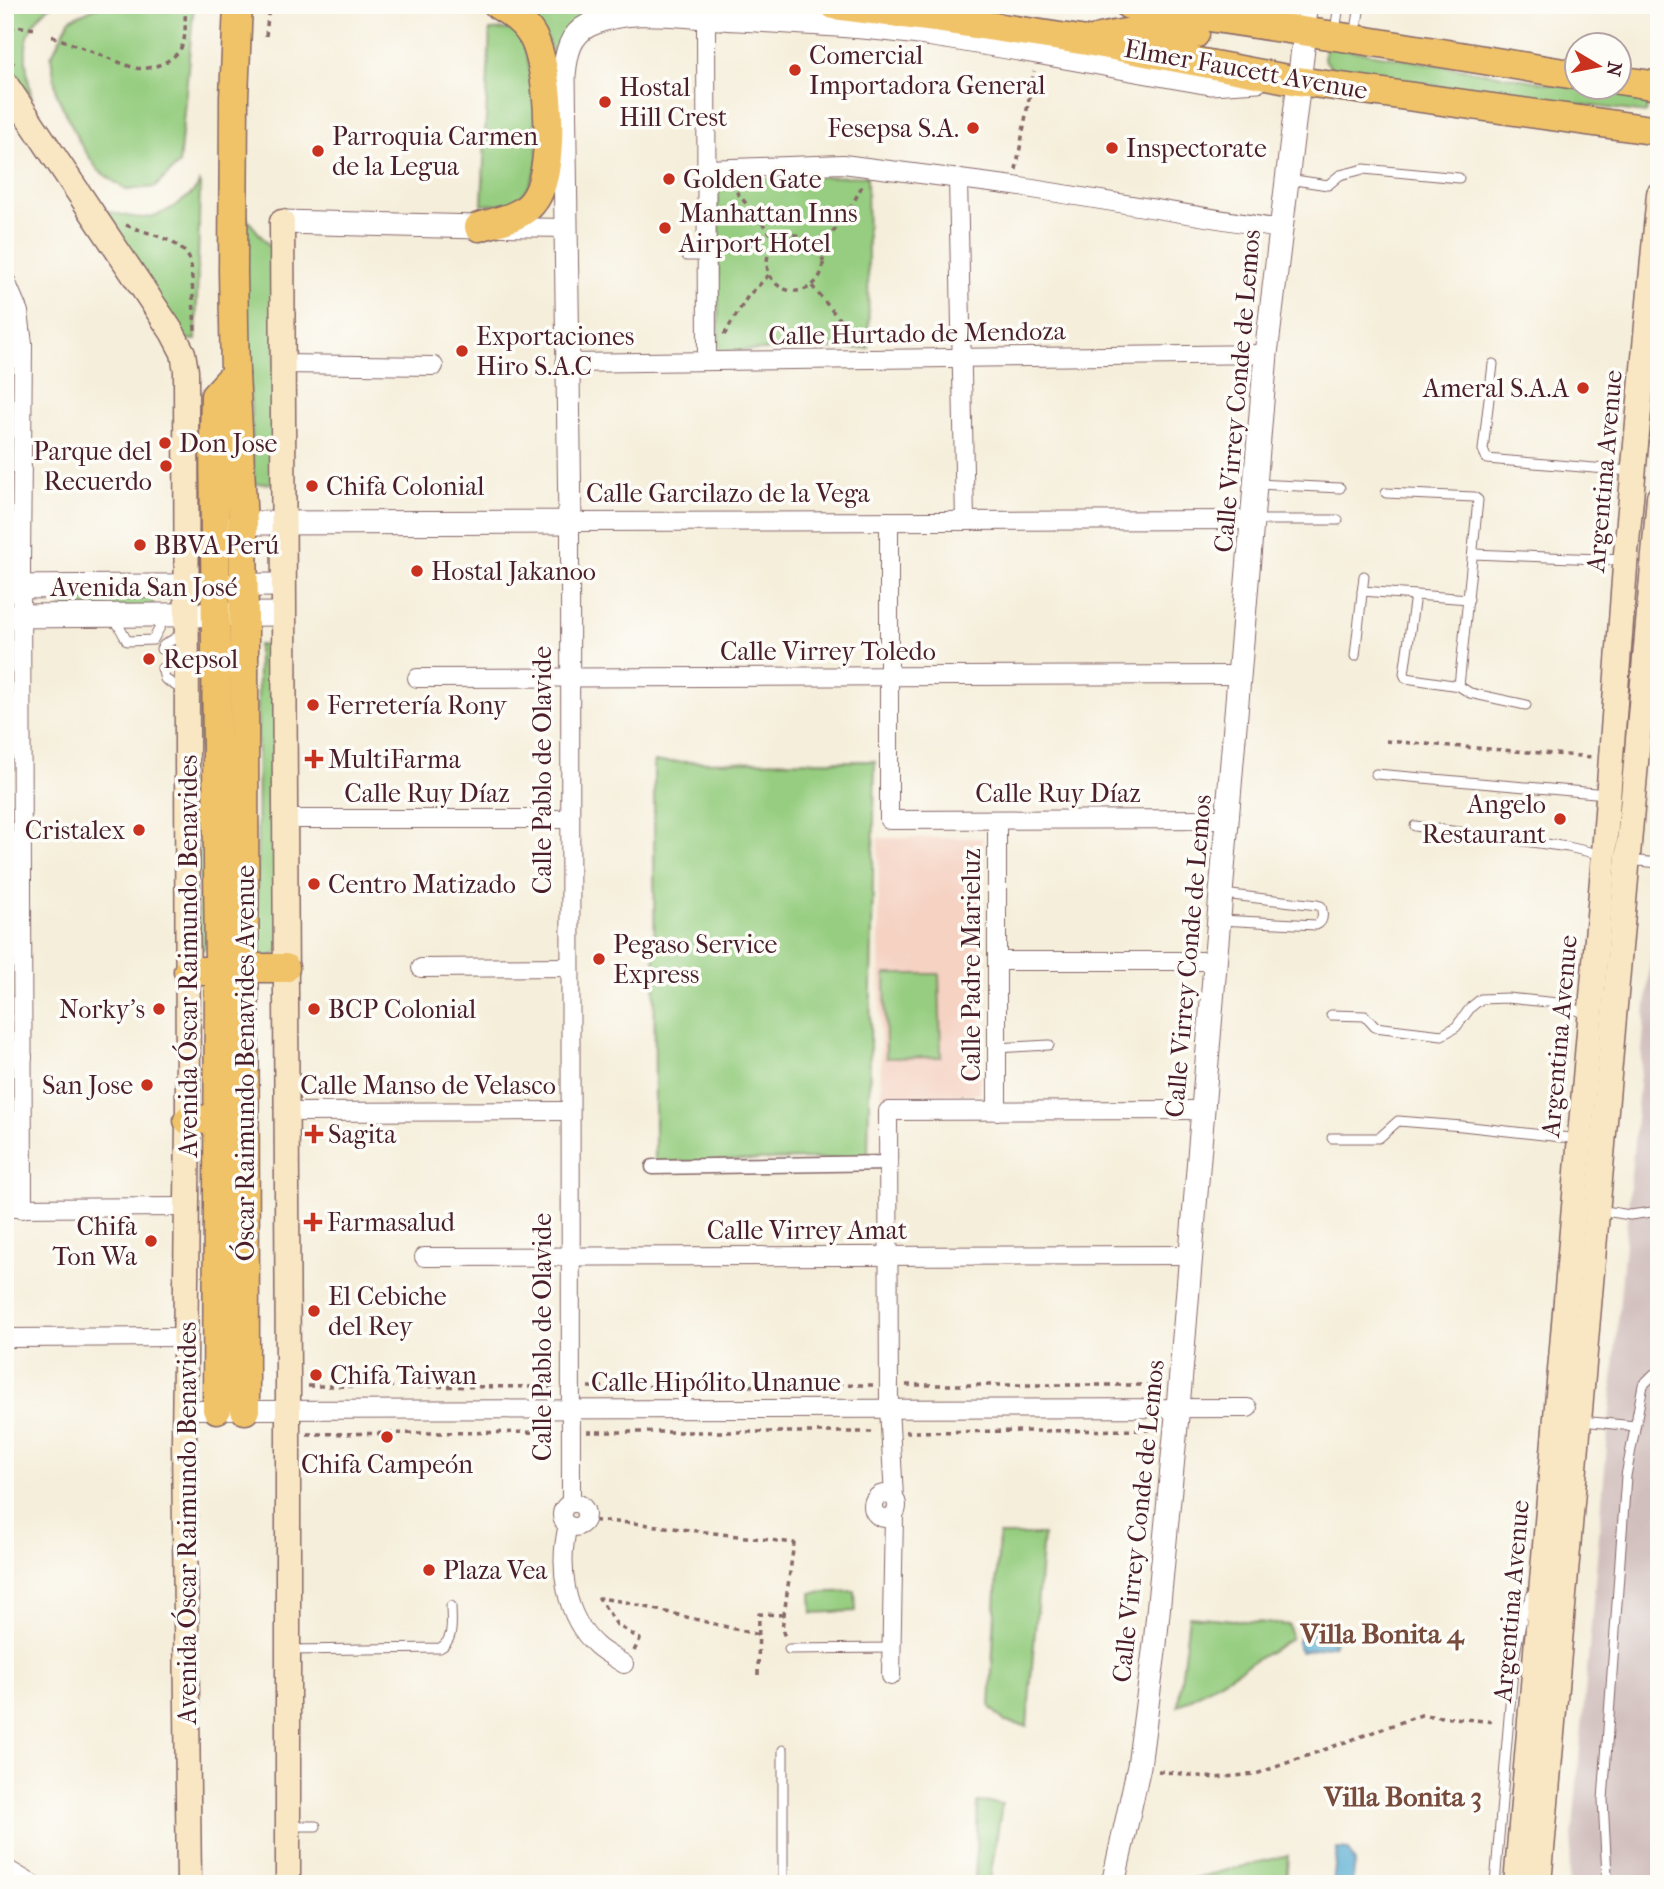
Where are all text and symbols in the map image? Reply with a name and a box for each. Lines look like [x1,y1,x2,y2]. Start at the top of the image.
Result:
north arrow [1562,32,1632,102]
street label: Elmer Faucett Avenue [1122,33,1370,106]
place label: Comercial Importadora General [809,40,1046,101]
text: N [1602,60,1626,78]
marker: Comercial Importadora General [787,62,803,78]
place label: Hostal Hill Crest [619,72,728,133]
marker: Hostal Hill Crest [597,94,613,110]
place label: Fesepsa S.A. [827,113,959,144]
marker: Fesepsa S.A. [965,120,981,136]
place label: Parroquia Carmen de la Legua [332,121,538,182]
place label: Inspectorate [1126,133,1267,164]
marker: Inspectorate [1104,140,1120,156]
marker: Parroquia Carmen de la Legua [310,143,326,159]
place label: Golden Gate [683,164,822,195]
marker: Golden Gate [661,171,677,187]
place label: Manhattan Inns Airport Hotel [678,198,858,259]
marker: Manhattan Inns Airport Hotel [657,220,673,236]
street label: Calle Virrey Conde de Lemos [1208,228,1267,554]
street label: Calle Hurtado de Mendoza [768,315,1067,352]
place label: Exportaciones Hiro S.A.C [476,321,634,382]
marker: Exportaciones Hiro S.A.C [454,343,470,359]
street label: Argentina Avenue [1580,368,1629,575]
place label: Ameral S.A.A [1422,373,1570,404]
marker: Ameral S.A.A [1575,380,1591,396]
place label: Don Jose [179,428,278,459]
marker: Don Jose [157,435,173,451]
place label: Parque del Recuerdo [33,436,152,497]
marker: Parque del Recuerdo [158,458,174,474]
place label: Chifa Colonial [326,471,484,502]
marker: Chifa Colonial [304,478,320,494]
street label: Calle Garcilazo de la Vega [586,478,871,509]
place label: BBVA Perú [154,530,279,561]
marker: BBVA Perú [132,537,148,553]
place label: Hostal Jakanoo [431,556,596,587]
marker: Hostal Jakanoo [409,563,425,579]
street label: Avenida San José [49,572,238,603]
street label: Calle Virrey Toledo [720,636,936,667]
place label: Repsol [163,644,238,675]
street label: Calle Pablo de Olavide [527,646,558,894]
marker: Repsol [141,651,157,667]
place label: Ferretería Rony [327,690,508,721]
marker: Ferretería Rony [305,697,321,713]
place label: MultiFarma [328,744,462,775]
marker: MultiFarma [306,751,322,767]
street label: Avenida Óscar Raimundo Benavides [172,755,204,1158]
street label: Calle Ruy Díaz [344,778,510,809]
street label: Calle Ruy Díaz [975,778,1141,809]
place label: Angelo Restaurant [1422,789,1547,850]
street label: Calle Virrey Conde de Lemos [1159,793,1218,1119]
marker: Angelo Restaurant [1552,811,1568,827]
place label: Cristalex [25,815,125,846]
marker: Cristalex [131,822,147,838]
street label: Calle Padre Marieluz [956,848,987,1082]
street label: Óscar Raimundo Benavides Avenue [229,865,261,1261]
place label: Centro Matizado [328,869,516,900]
marker: Centro Matizado [306,876,322,892]
place label: Pegaso Service Express [613,929,778,990]
street label: Argentina Avenue [1535,933,1584,1140]
marker: Pegaso Service Express [591,951,607,967]
place label: Norky's [59,994,145,1025]
place label: BCP Colonial [328,994,476,1025]
marker: Norky's [151,1001,167,1017]
marker: BCP Colonial [306,1001,322,1017]
place label: San Jose [42,1070,133,1101]
street label: Calle Manso de Velasco [300,1070,556,1101]
marker: San Jose [139,1077,155,1093]
place label: Sagita [328,1119,397,1150]
marker: Sagita [306,1126,322,1142]
place label: Farmasalud [327,1207,456,1238]
place label: Chifa Ton Wa [52,1211,138,1272]
street label: Calle Pablo de Olavide [527,1213,558,1461]
marker: Farmasalud [305,1214,321,1230]
street label: Calle Virrey Amat [707,1215,908,1246]
marker: Chifa Ton Wa [143,1233,159,1249]
place label: El Cebiche del Rey [328,1281,447,1342]
marker: El Cebiche del Rey [306,1303,322,1319]
street label: Avenida Óscar Raimundo Benavides [171,1322,203,1725]
street label: Calle Virrey Conde de Lemos [1106,1358,1171,1684]
place label: Chifa Taiwan [330,1360,477,1391]
marker: Chifa Taiwan [308,1367,324,1383]
street label: Calle Hipólito Unanue [591,1367,841,1398]
marker: Chifa Campeón [379,1429,395,1445]
place label: Chifa Campeón [301,1449,473,1480]
street label: Argentina Avenue [1487,1498,1536,1705]
place label: Plaza Vea [443,1555,548,1586]
marker: Plaza Vea [421,1562,437,1578]
district label: Villa Bonita 4 [1300,1617,1465,1651]
district label: Villa Bonita 3 [1323,1780,1482,1813]

